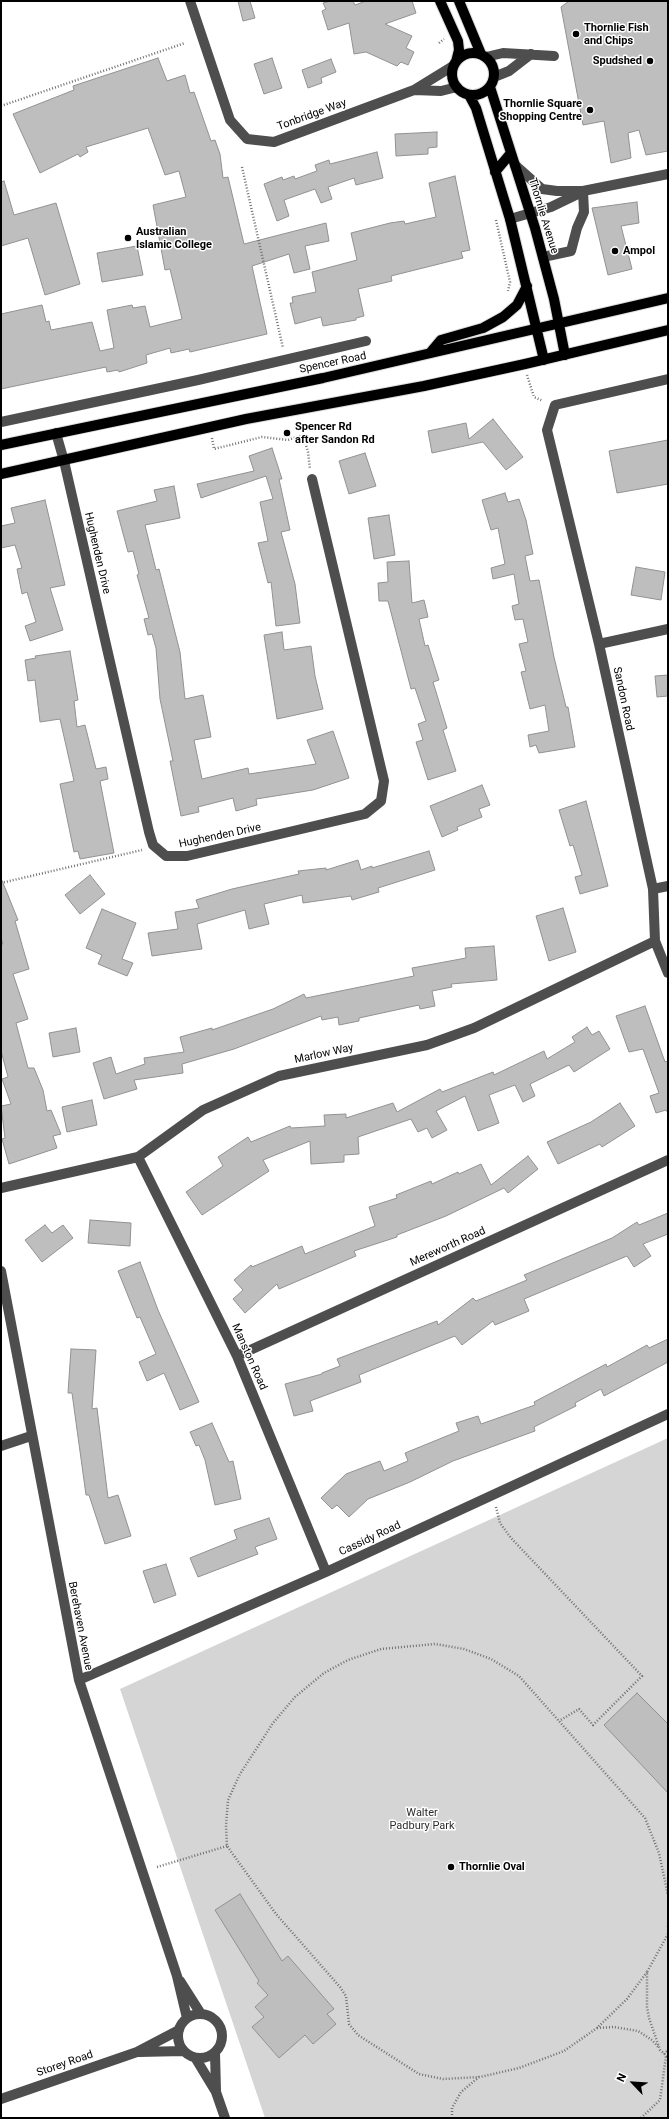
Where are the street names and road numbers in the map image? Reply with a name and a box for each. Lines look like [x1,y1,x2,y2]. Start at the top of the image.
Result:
street label: Tonbridge Way [276,96,348,134]
street label: Thornlie Avenue [525,176,561,256]
street label: Spencer Road [298,349,368,377]
street label: Hughenden Drive [81,511,113,595]
street label: Sandon Road [610,666,636,732]
street label: Hughenden Drive [178,821,262,851]
street label: Marlow Way [293,1041,355,1067]
street label: Mereworth Road [408,1224,488,1270]
street label: Manston Road [229,1322,269,1392]
street label: Cassidy Road [337,1519,403,1559]
street label: Berehaven Avenue [65,1581,95,1671]
street label: Storey Road [35,2048,95,2080]

